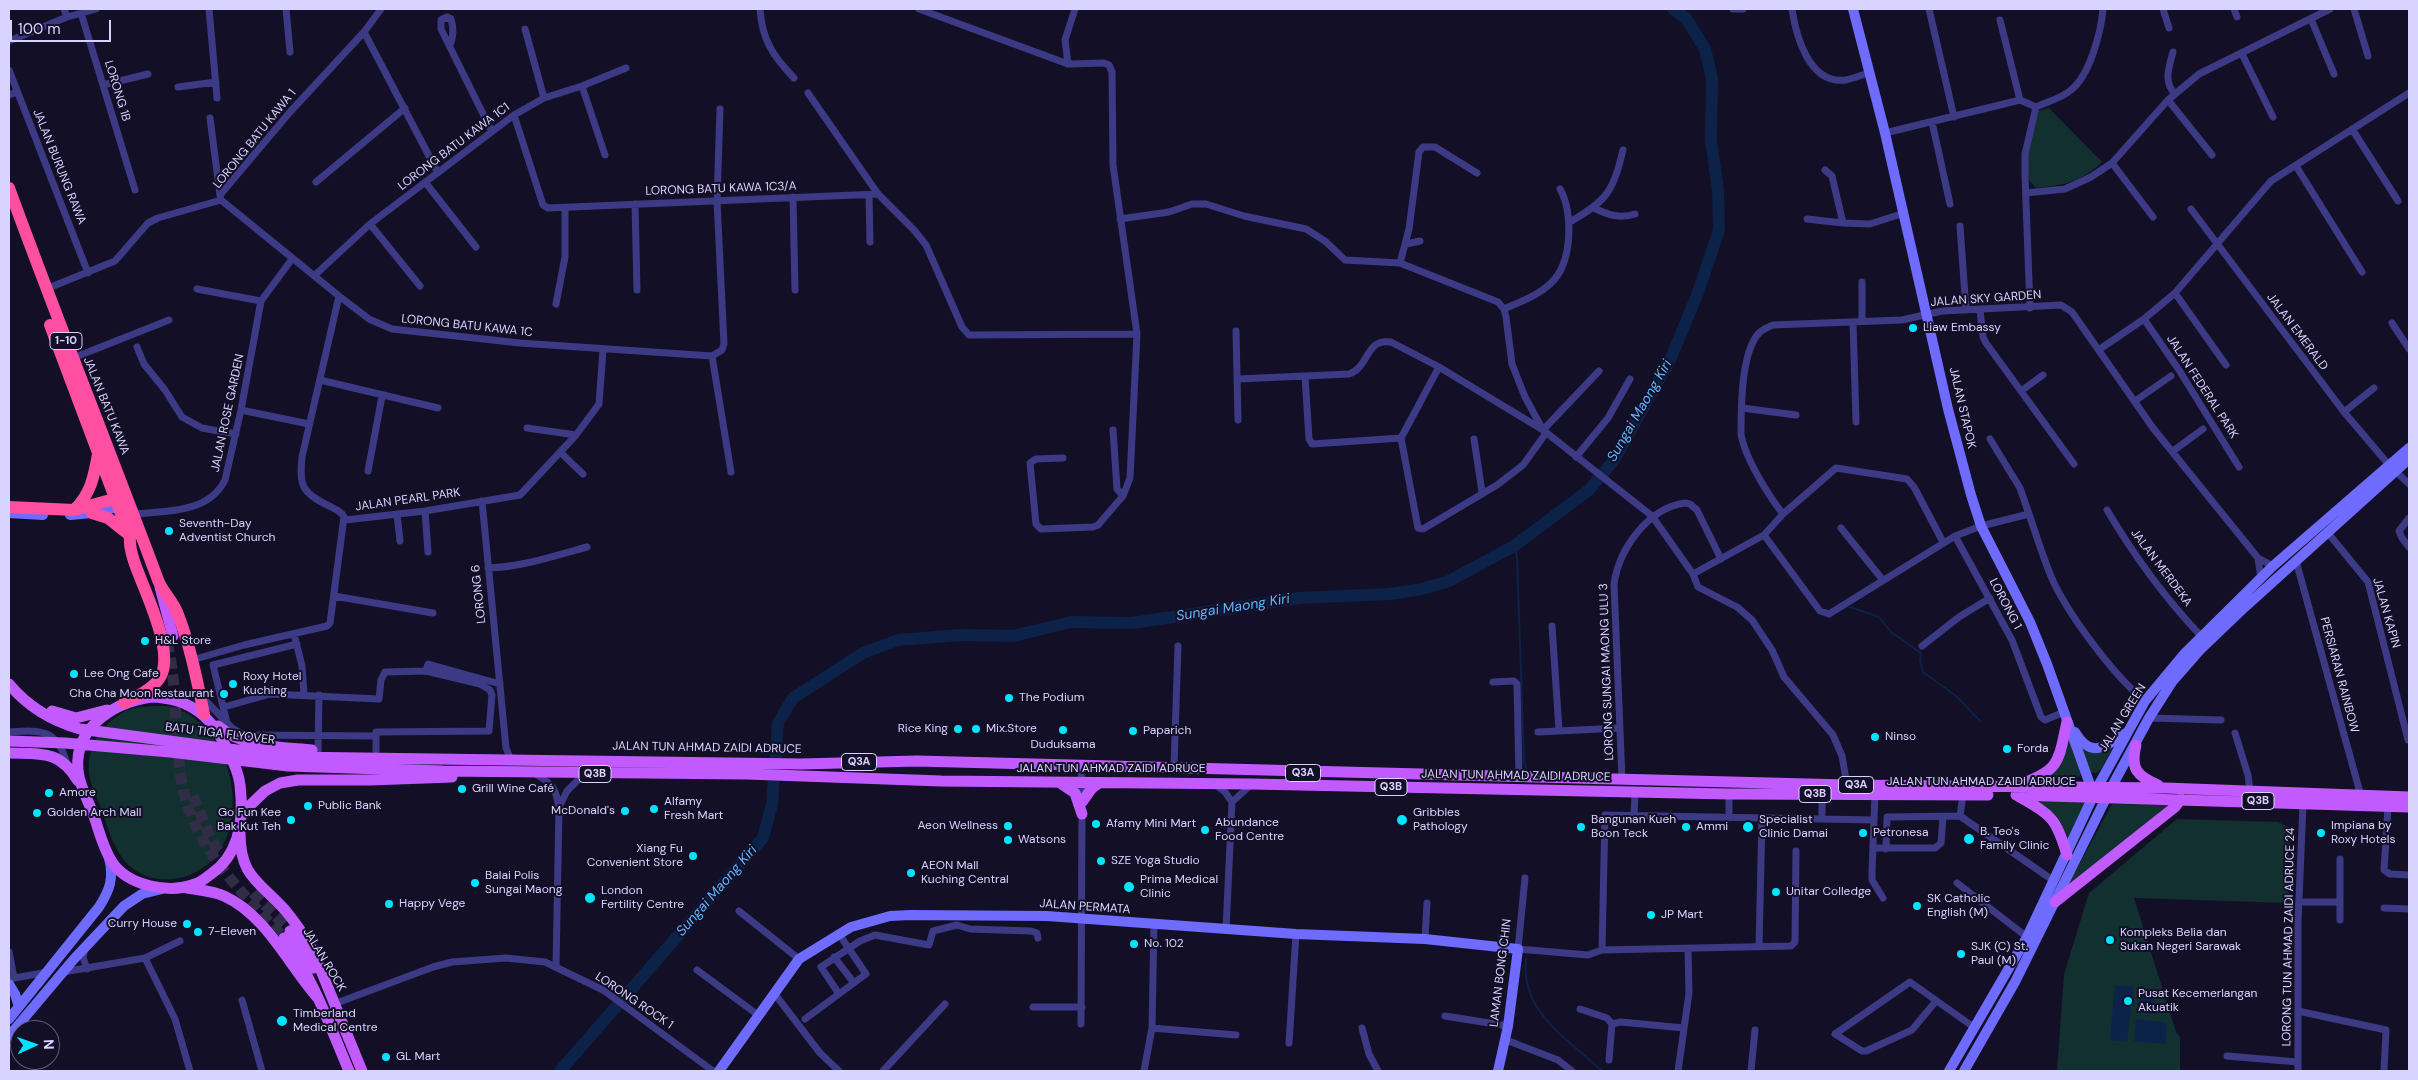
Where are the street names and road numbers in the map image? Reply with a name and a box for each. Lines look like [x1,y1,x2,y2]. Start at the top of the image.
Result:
street label: LORONG 1B [101,59,133,123]
street label: LORONG BATU KAWA 1 [211,86,299,192]
street label: LORONG BATU KAWA 1C1 [395,100,513,194]
street label: JALAN BURUNG RAWA [29,107,89,227]
street label: LORONG BATU KAWA 1C3/A [645,179,797,199]
street label: JALAN SKY GARDEN [1930,288,2042,310]
street label: JALAN EMERALD [2263,291,2331,373]
street label: LORONG BATU KAWA 1C [401,312,533,340]
road number: 1-10 [50,332,82,350]
street label: JALAN FEDERAL PARK [2163,333,2241,441]
street label: JALAN ROSE GARDEN [208,353,248,473]
street label: JALAN BATU KAWA [80,355,132,457]
street label: JALAN STAPOK [1946,366,1978,450]
street label: JALAN PEARL PARK [355,486,461,514]
street label: JALAN MERDEKA [2127,526,2195,610]
street label: LORONG 6 [469,564,489,624]
street label: LORONG 1 [1986,576,2024,632]
street label: JALAN KAPIN [2369,576,2403,650]
street label: LORONG SUNGAI MAONG ULU 3 [1597,583,1617,761]
street label: PERSIARAN RAINBOW [2317,616,2361,734]
street label: JALAN GREEN [2096,681,2150,755]
street label: BATU TIGA FLYOVER [164,720,276,748]
street label: JALAN TUN AHMAD ZAIDI ADRUCE [612,739,802,757]
road number: Q3A [842,754,876,770]
street label: JALAN TUN AHMAD ZAIDI ADRUCE [1016,762,1206,776]
road number: Q3A [1286,764,1320,781]
road number: Q3B [579,766,611,782]
street label: JALAN TUN AHMAD ZAIDI ADRUCE [1421,767,1611,785]
street label: JALAN TUN AHMAD ZAIDI ADRUCE [1886,775,2076,789]
road number: Q3A [1838,776,1874,794]
road number: Q3B [1375,779,1407,796]
road number: Q3B [1799,786,1831,802]
road number: Q3B [2242,792,2274,809]
street label: LORONG TUN AHMAD ZAIDI ADRUCE 24 [2280,827,2298,1047]
street label: JALAN PERMATA [1039,897,1131,917]
street label: LAMAN BONG CHIN [1487,918,1515,1028]
street label: JALAN ROCK [299,926,349,994]
street label: LORONG ROCK 1 [592,970,676,1032]

